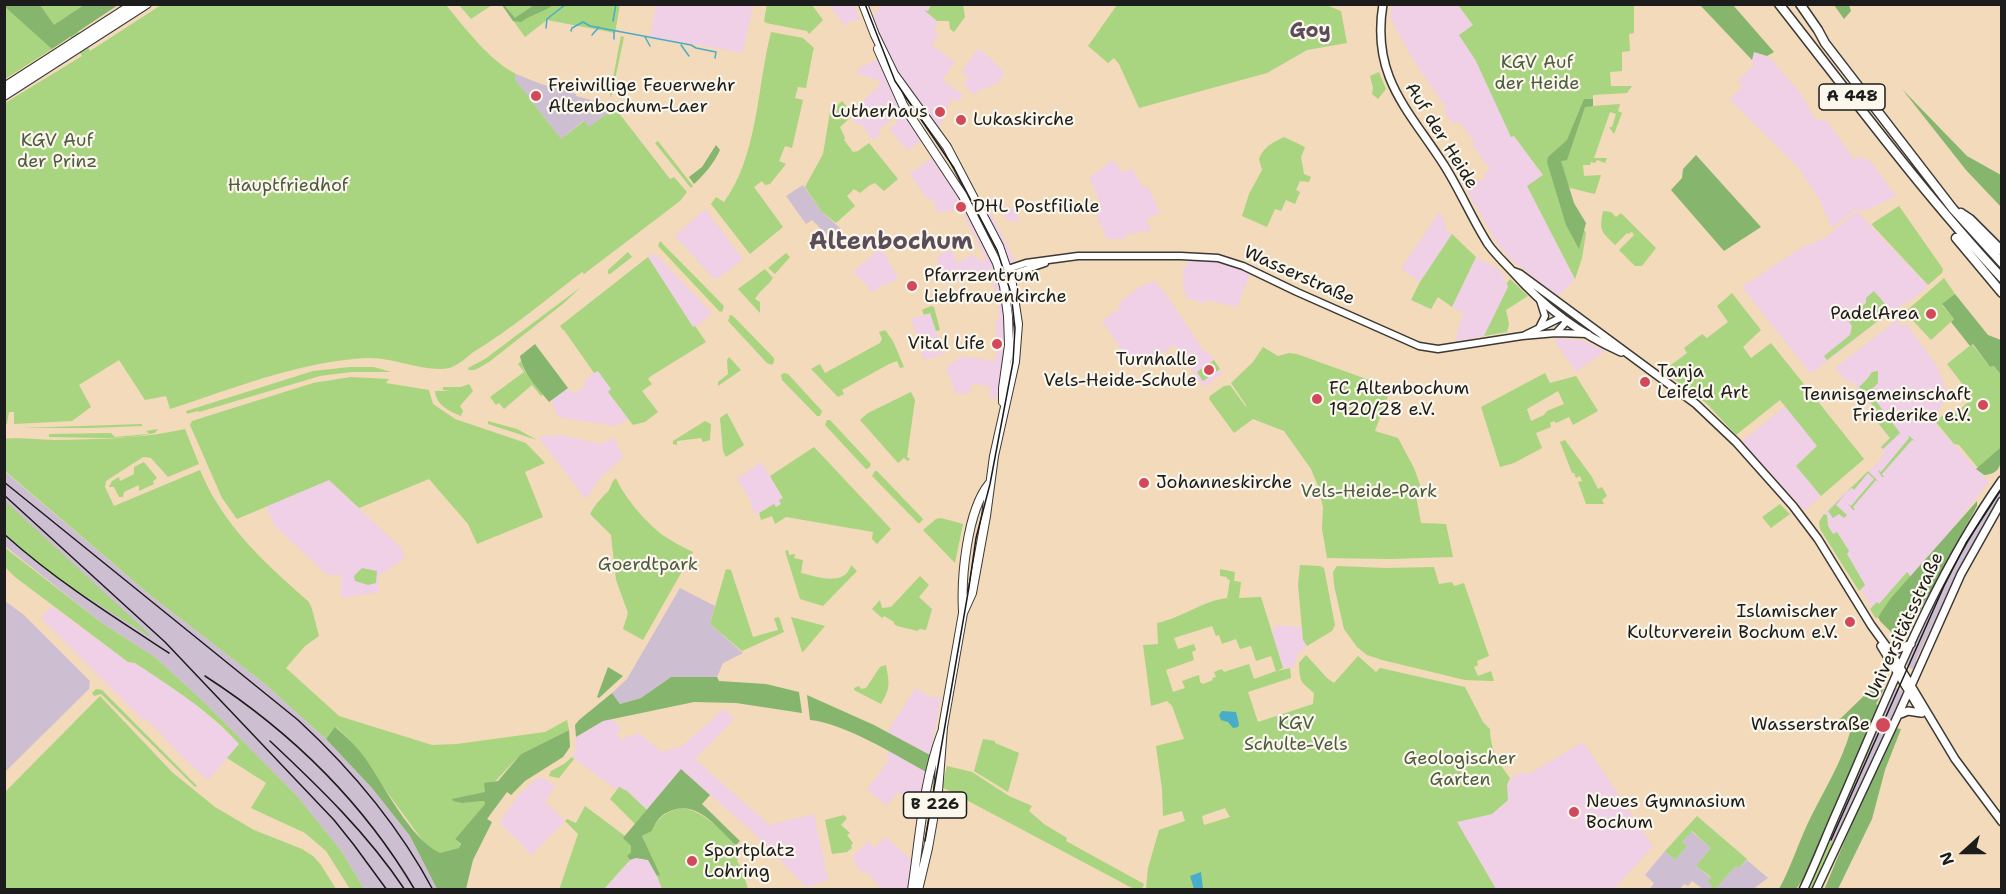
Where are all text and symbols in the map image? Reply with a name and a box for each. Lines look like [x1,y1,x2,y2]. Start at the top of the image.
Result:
district label: Goy [1289,20,1331,44]
park label: KGV Auf der Heide [1495,52,1579,94]
place label: Freiwillige Feuerwehr Altenbochum-Laer [548,75,735,118]
street label: Auf der Heide [1400,79,1482,193]
road number: A 448 [1819,84,1885,110]
marker: Freiwillige Feuerwehr Altenbochum-Laer [529,89,543,103]
place label: Lutherhaus [831,101,928,123]
marker: Lutherhaus [933,105,947,119]
place label: Lukaskirche [973,109,1074,131]
marker: Lukaskirche [954,113,968,127]
park label: KGV Auf der Prinz [17,130,97,172]
park label: Hauptfriedhof [228,175,348,197]
place label: DHL Postfiliale [973,196,1100,218]
marker: DHL Postfiliale [954,200,968,214]
district label: Altenbochum [809,229,973,257]
street label: Wasserstraße [1240,242,1358,310]
place label: Pfarrzentrum Liebfrauenkirche [924,265,1067,308]
marker: Pfarrzentrum Liebfrauenkirche [905,279,919,293]
place label: PadelArea [1830,303,1919,325]
marker: PadelArea [1924,307,1938,321]
place label: Vital Life [907,333,985,355]
marker: Vital Life [990,337,1004,351]
place label: Turnhalle Vels-Heide-Schule [1044,349,1197,392]
place label: Tanja Leifeld Art [1657,361,1749,404]
marker: Turnhalle Vels-Heide-Schule [1202,363,1216,377]
marker: Tanja Leifeld Art [1638,375,1652,389]
place label: FC Altenbochum 1920/28 e.V. [1329,378,1469,420]
place label: Tennisgemeinschaft Friederike e.V. [1801,384,1971,426]
marker: FC Altenbochum 1920/28 e.V. [1310,392,1324,406]
marker: Tennisgemeinschaft Friederike e.V. [1976,398,1990,412]
place label: Johanneskirche [1156,472,1292,494]
marker: Johanneskirche [1137,476,1151,490]
park label: Vels-Heide-Park [1301,481,1437,503]
street label: Universitätsstraße [1861,549,1949,703]
park label: Goerdtpark [598,554,698,576]
place label: Islamischer Kulturverein Bochum e.V. [1627,601,1838,644]
marker: Islamischer Kulturverein Bochum e.V. [1843,615,1857,629]
park label: KGV Schulte-Vels [1244,713,1348,756]
place label: Wasserstraße [1751,714,1870,736]
marker: Wasserstraße [1874,716,1892,734]
park label: Geologischer Garten [1404,748,1516,790]
place label: Neues Gymnasium Bochum [1586,791,1746,834]
road number: B 226 [904,792,966,818]
marker: Neues Gymnasium Bochum [1567,805,1581,819]
north arrow [1934,822,1994,882]
place label: Sportplatz Lohring [704,840,795,882]
text: N [1935,849,1959,868]
marker: Sportplatz Lohring [685,854,699,868]

